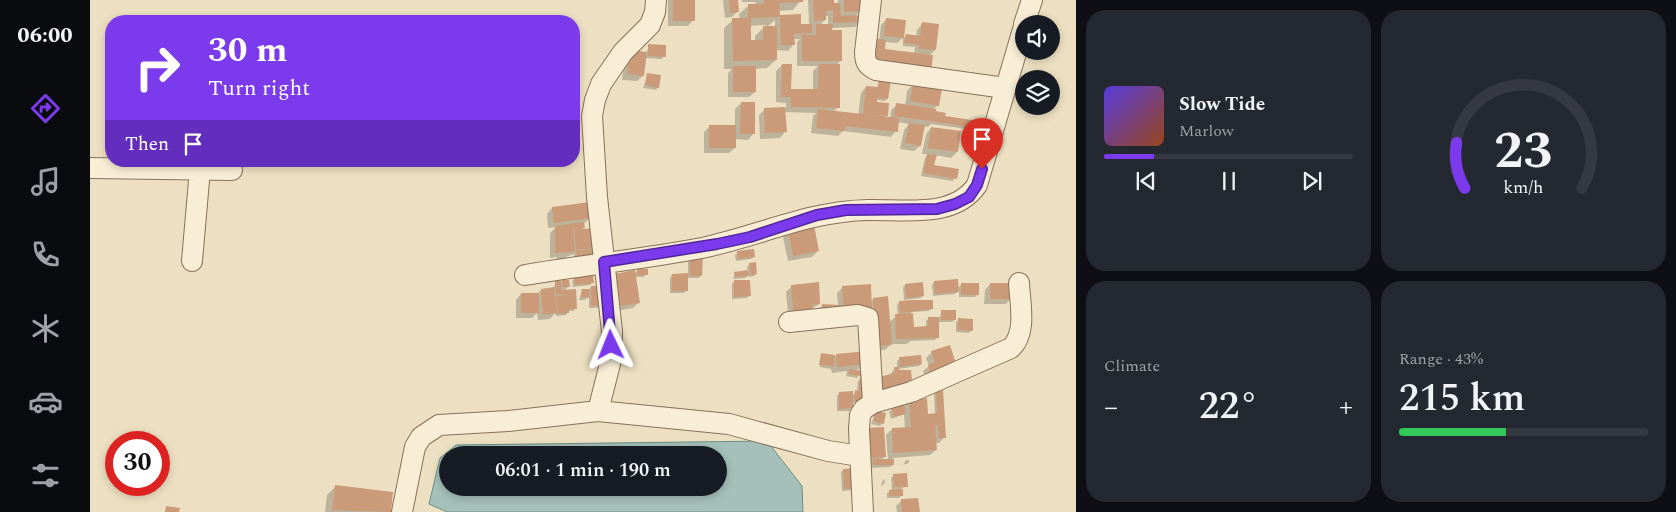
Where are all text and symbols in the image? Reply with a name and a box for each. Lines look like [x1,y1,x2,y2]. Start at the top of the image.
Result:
map controls [1015,15,1060,115]
button: sound [1015,15,1060,60]
text: 06:00 [17,19,73,52]
text: 30 m [208,24,288,77]
icon: right [125,35,190,100]
button: layers [1015,70,1060,115]
text: Turn right [208,72,310,105]
text: Slow Tide [1179,90,1265,119]
icon: directions [28,91,63,126]
text: 23 [1494,112,1553,191]
pin [961,118,1003,169]
text: Marlow [1179,119,1234,143]
icon: arrive [968,125,996,153]
text: Then [125,130,169,159]
icon: arrive [179,130,207,158]
icon: music [28,164,63,199]
icon: previous [1132,167,1160,195]
icon: pause [1215,167,1243,195]
icon: next [1298,167,1326,195]
text: km/h [1503,174,1544,201]
icon: phone [28,237,63,272]
icon: climate [28,311,63,346]
position arrow [584,318,636,370]
text: Range · 43% [1399,347,1483,371]
text: Climate [1104,354,1160,378]
text: 215 km [1399,370,1525,428]
text: 22° [1199,378,1258,436]
icon: car [28,384,63,419]
text: − [1104,386,1118,429]
text: + [1339,386,1353,429]
speed limit sign: 30 [105,431,170,496]
text: 06:01 · 1 min · 190 m [495,456,671,485]
icon: filters [28,458,63,493]

